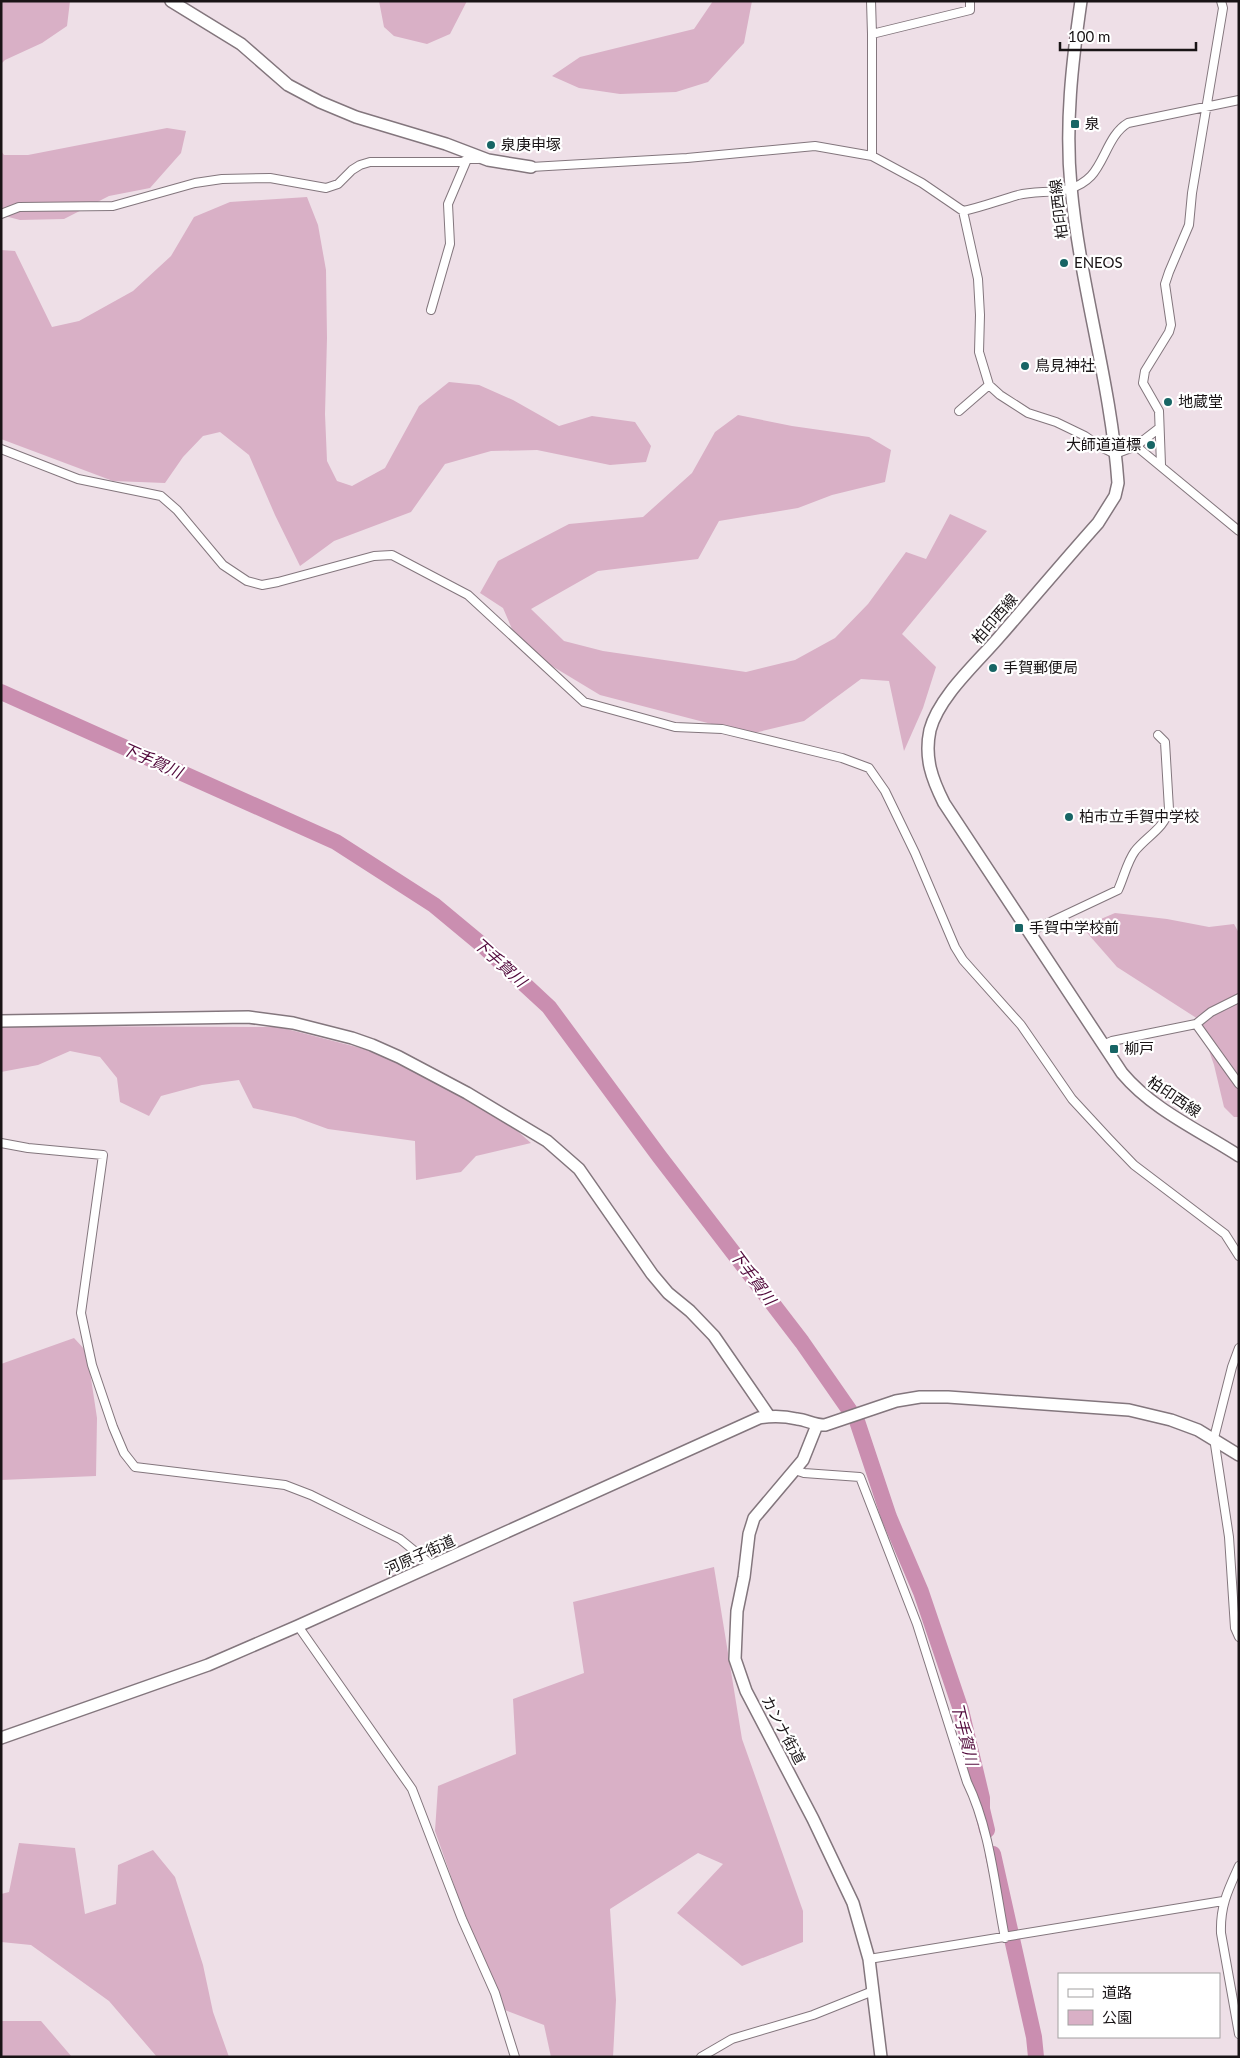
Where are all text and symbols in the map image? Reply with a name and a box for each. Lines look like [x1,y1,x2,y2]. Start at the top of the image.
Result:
scale bar [1060,20,1196,52]
text: 100 m [1068,27,1110,45]
place label: 泉 [1085,114,1100,132]
marker: 泉 [1069,118,1081,130]
place label: 泉庚申塚 [501,135,561,153]
marker: 泉庚申塚 [485,139,497,151]
street label: 柏印西線 [1045,178,1071,240]
place label: ENEOS [1074,253,1123,271]
marker: ENEOS [1058,257,1070,269]
place label: 鳥見神社 [1035,356,1095,374]
marker: 鳥見神社 [1019,360,1031,372]
place label: 地蔵堂 [1178,392,1223,410]
marker: 地蔵堂 [1162,396,1174,408]
place label: 大師道道標 [1066,435,1141,453]
marker: 大師道道標 [1145,439,1157,451]
street label: 柏印西線 [968,590,1021,647]
place label: 手賀郵便局 [1003,658,1078,676]
marker: 手賀郵便局 [987,662,999,674]
water label: 下手賀川 [119,738,187,782]
place label: 柏市立手賀中学校 [1079,807,1199,825]
marker: 柏市立手賀中学校 [1063,811,1075,823]
place label: 手賀中学校前 [1029,918,1119,936]
marker: 手賀中学校前 [1013,922,1025,934]
water label: 下手賀川 [470,933,532,991]
place label: 柳戸 [1124,1039,1154,1057]
marker: 柳戸 [1108,1043,1120,1055]
street label: 柏印西線 [1145,1072,1204,1120]
water label: 下手賀川 [727,1245,781,1310]
street label: 河原子街道 [382,1531,458,1578]
street label: カンナ街道 [758,1692,809,1767]
water label: 下手賀川 [949,1701,983,1769]
legend [1058,1973,1220,2038]
text: 道路 [1102,1983,1132,2001]
text: 公園 [1102,2008,1132,2026]

